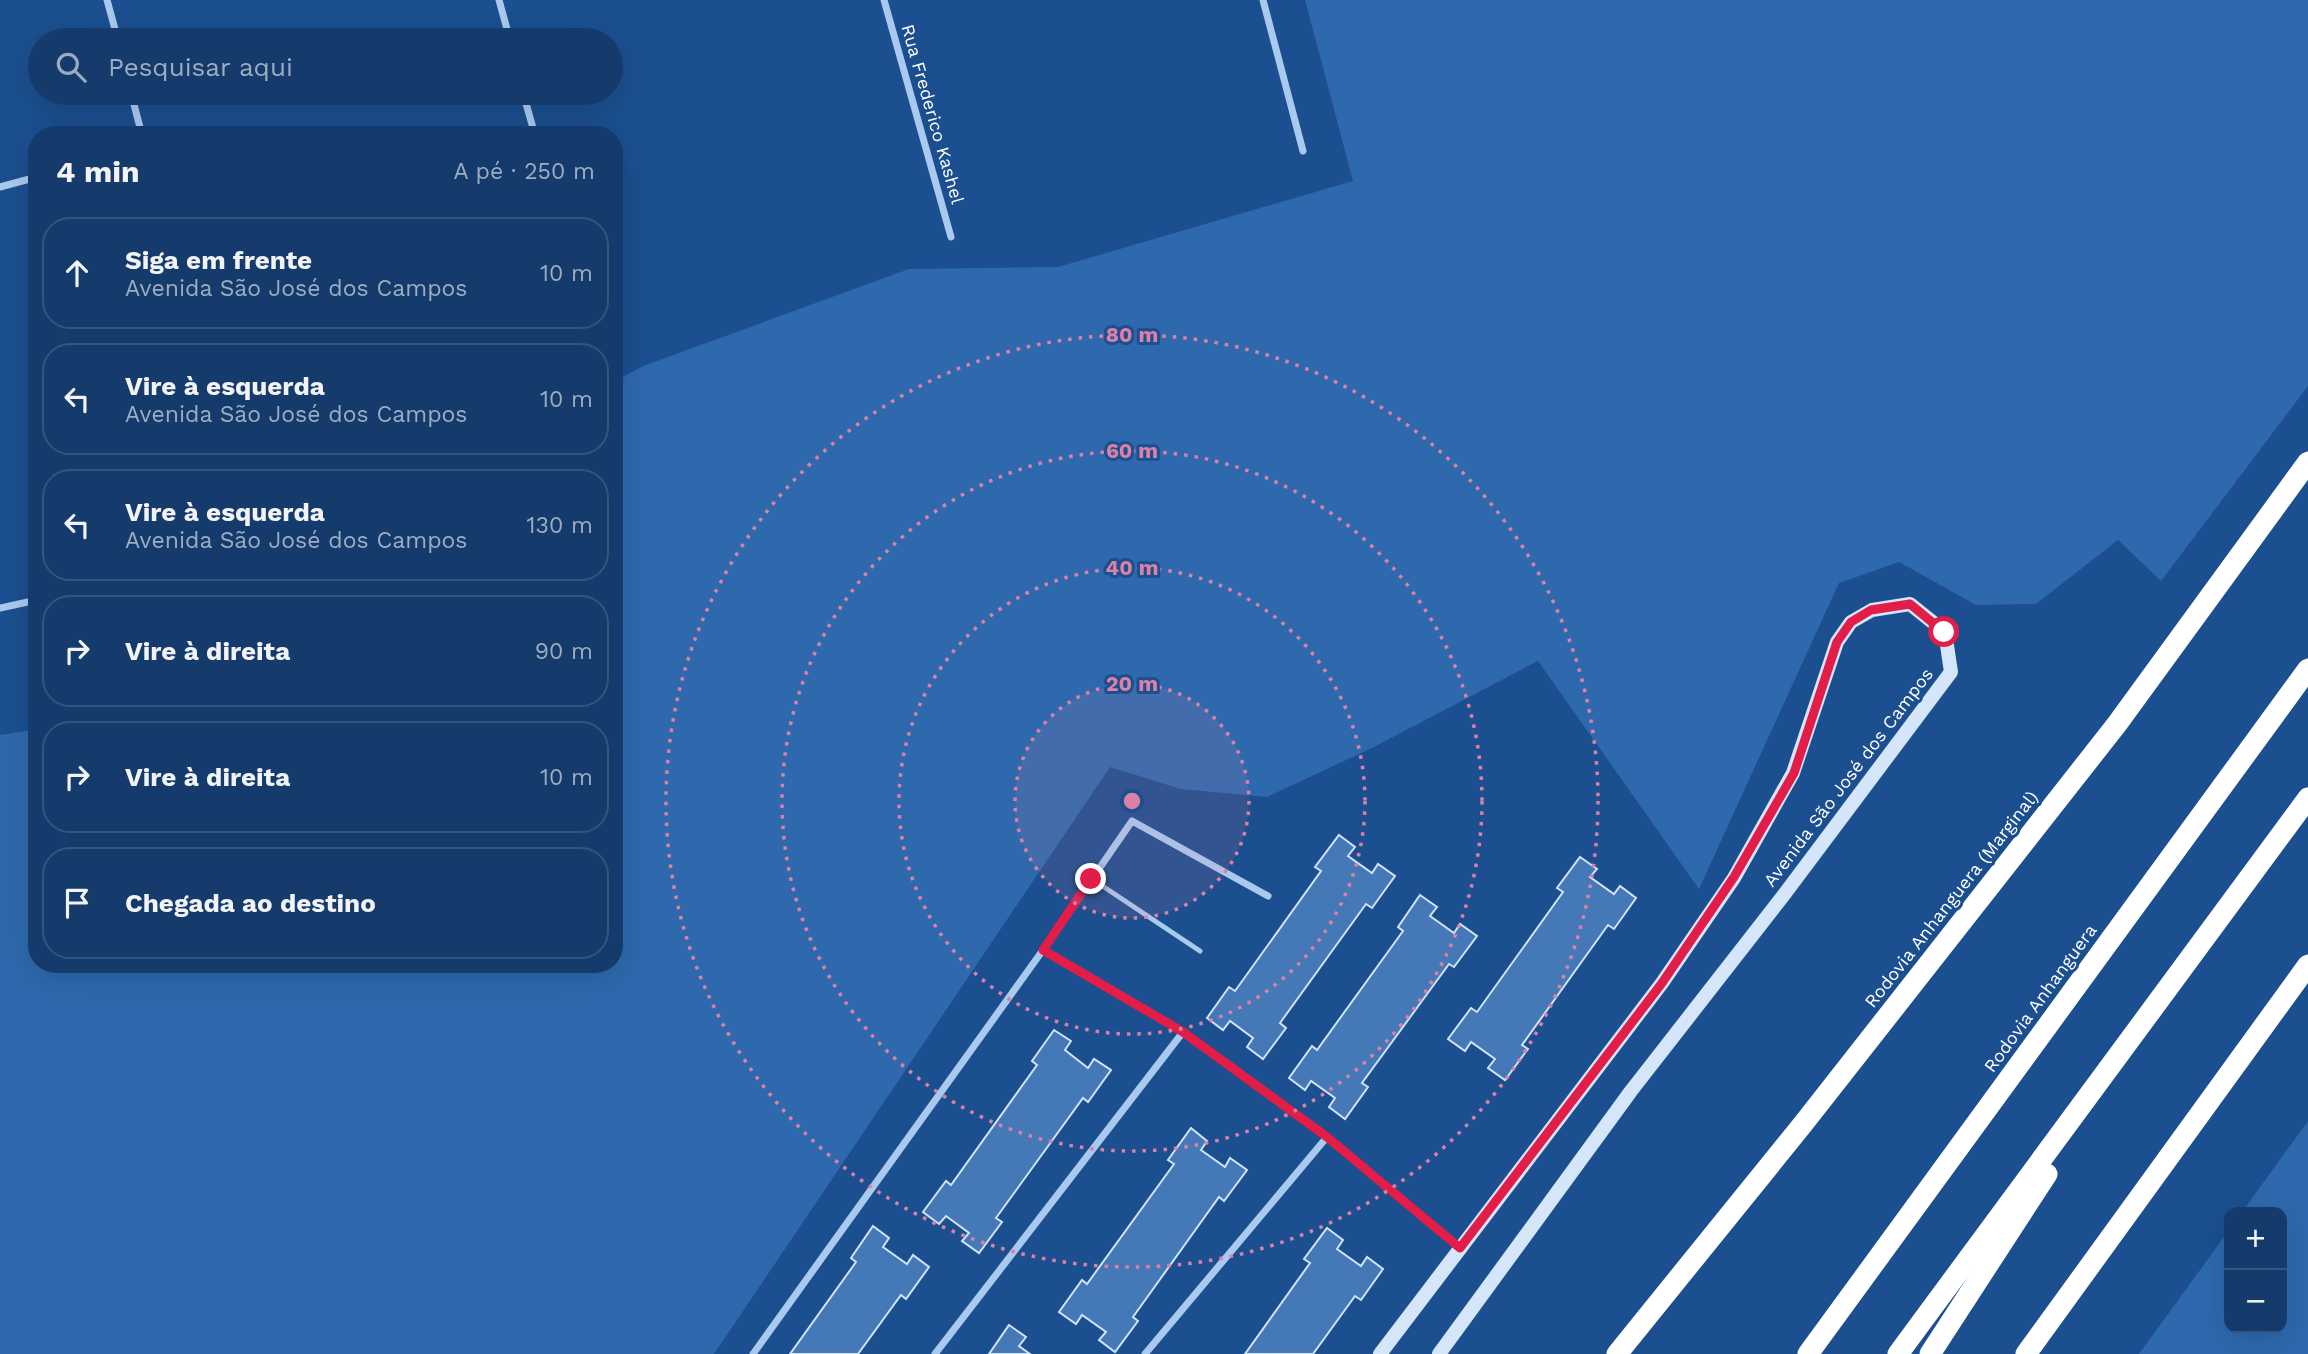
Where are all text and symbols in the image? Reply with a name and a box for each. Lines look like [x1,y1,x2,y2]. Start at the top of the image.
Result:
street label: Rua Frederico Kashel [897,22,969,207]
search box [28,28,623,105]
icon: search [52,48,90,86]
text: Pesquisar aqui [108,52,293,82]
text: 4 min [56,154,140,189]
text: A pé · 250 m [453,158,595,185]
text: Siga em frente [125,245,312,275]
icon: ahead [58,254,96,292]
text: 10 m [540,260,593,287]
text: Avenida São José dos Campos [125,275,468,302]
text: 80 m [1106,322,1158,347]
text: Vire à esquerda [125,371,325,401]
icon: left [58,380,96,418]
text: 10 m [540,386,593,413]
text: Avenida São José dos Campos [125,401,468,428]
text: 60 m [1106,438,1158,463]
text: Vire à esquerda [125,497,325,527]
icon: left [58,506,96,544]
text: 130 m [527,512,593,539]
text: Avenida São José dos Campos [125,527,468,554]
text: 40 m [1106,555,1158,580]
route start [1928,616,1959,647]
icon: right [58,632,96,670]
text: Vire à direita [125,636,290,666]
text: 90 m [535,638,593,665]
street label: Avenida São José dos Campos [1759,664,1937,890]
text: 20 m [1106,671,1158,696]
icon: right [58,758,96,796]
text: Vire à direita [125,762,290,792]
text: 10 m [540,764,593,791]
street label: Rodovia Anhanguera (Marginal) [1859,786,2043,1012]
centre of rings [1120,789,1144,813]
route end [1075,863,1106,894]
icon: arrive [58,884,96,922]
text: Chegada ao destino [125,888,376,918]
street label: Rodovia Anhanguera [1979,919,2101,1077]
map controls [2224,1207,2287,1333]
button: + [2224,1207,2287,1270]
button: − [2224,1270,2287,1333]

